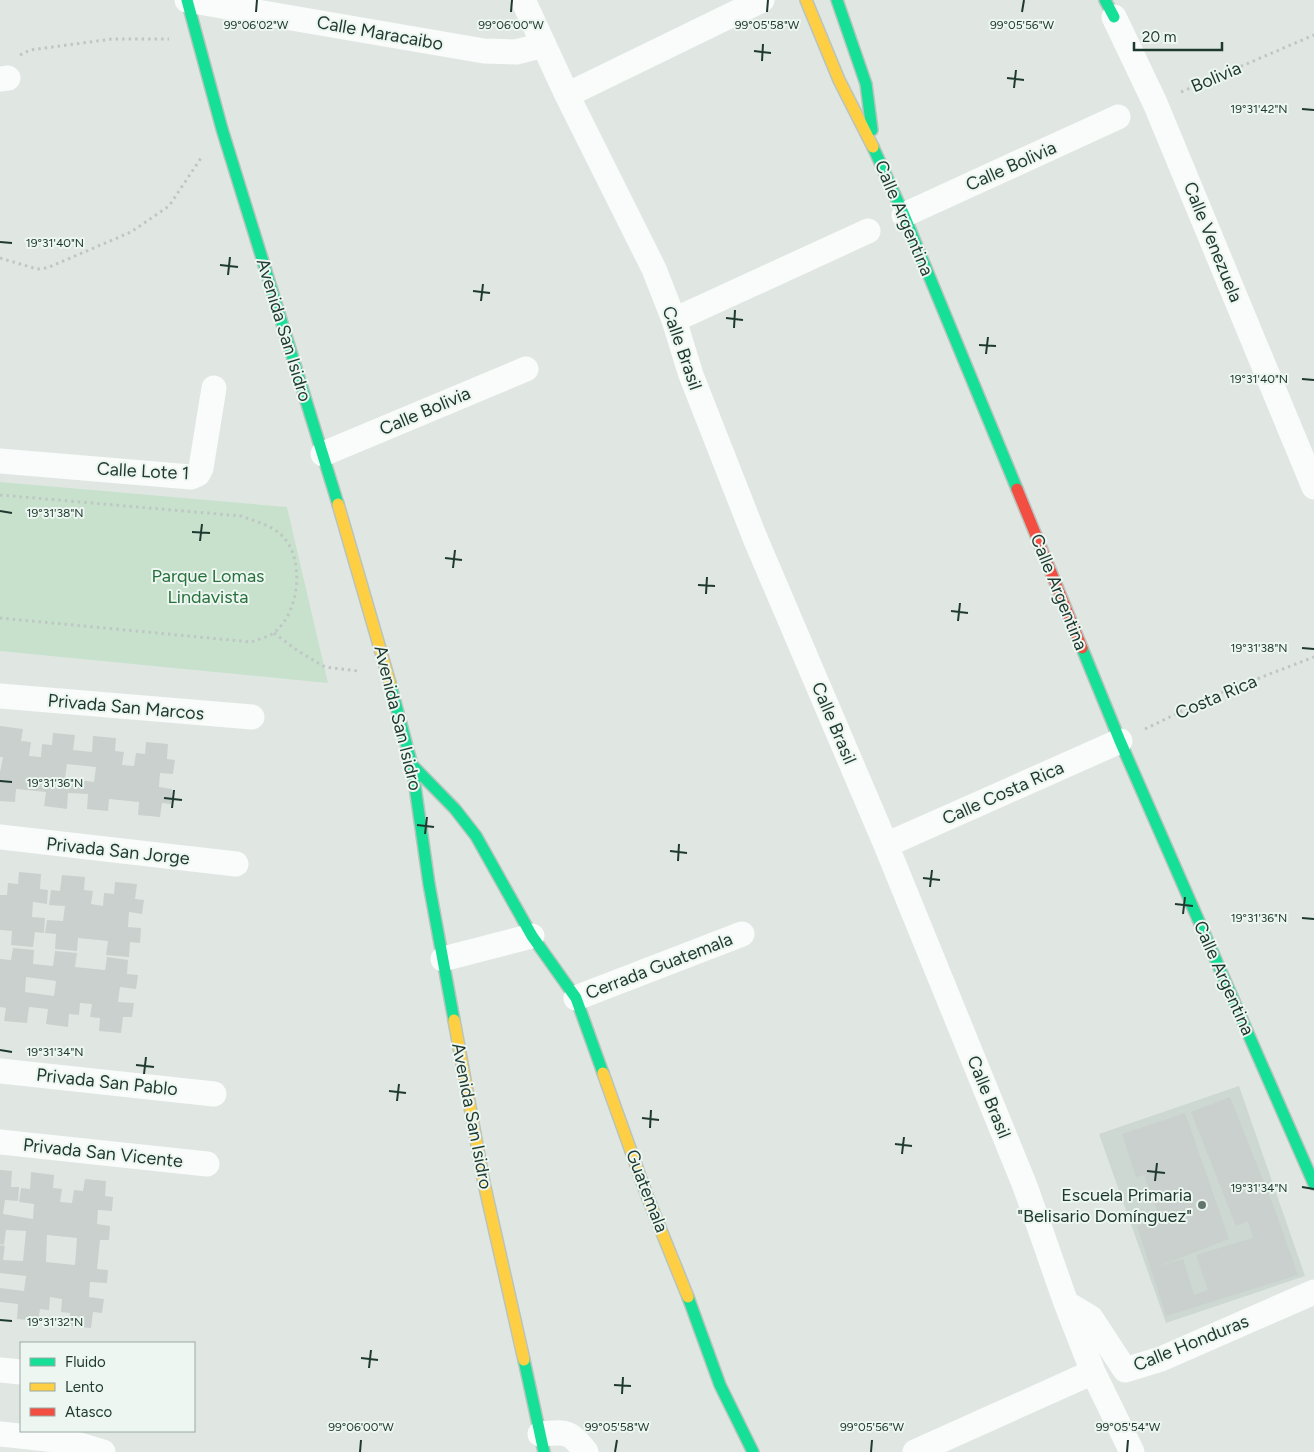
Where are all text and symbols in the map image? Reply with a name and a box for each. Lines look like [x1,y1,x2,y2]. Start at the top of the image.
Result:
street label: Calle Maracaibo [315,11,445,55]
text: 99°06'02"W [224,18,289,32]
text: 99°06'00"W [478,18,544,32]
text: 99°05'58"W [735,18,800,32]
text: 99°05'56"W [990,18,1055,32]
scale bar [1134,20,1222,52]
text: 20 m [1142,28,1176,46]
street label: Bolivia [1188,57,1244,97]
text: 19°31'42"N [1230,102,1288,116]
street label: Calle Bolivia [962,136,1060,196]
street label: Calle Argentina [870,157,938,279]
street label: Calle Venezuela [1179,179,1247,305]
text: 19°31'40"N [26,236,84,250]
street label: Avenida San Isidro [252,256,316,404]
street label: Calle Brasil [657,303,707,393]
text: 19°31'40"N [1230,372,1288,386]
street label: Calle Bolivia [376,382,474,440]
street label: Calle Lote 1 [96,458,190,484]
text: 19°31'38"N [26,506,84,520]
street label: Calle Argentina [1026,531,1092,653]
park label: Parque Lomas Lindavista [152,565,264,608]
text: 19°31'38"N [1230,641,1288,655]
street label: Avenida San Isidro [369,643,427,793]
street label: Costa Rica [1172,670,1260,724]
street label: Calle Brasil [807,679,861,767]
street label: Privada San Marcos [47,689,205,725]
street label: Calle Costa Rica [939,756,1067,830]
text: 19°31'36"N [27,776,83,790]
street label: Privada San Jorge [45,833,191,869]
text: 19°31'36"N [1231,911,1287,925]
street label: Calle Argentina [1189,917,1259,1039]
street label: Cerrada Guatemala [582,928,736,1004]
street label: Avenida San Isidro [447,1041,497,1191]
text: 19°31'34"N [26,1045,84,1059]
street label: Calle Brasil [962,1052,1016,1142]
street label: Privada San Pablo [35,1064,179,1100]
street label: Privada San Vicente [22,1134,184,1172]
street label: Guatemala [621,1146,673,1236]
text: 19°31'34"N [1230,1181,1288,1195]
place label: Escuela Primaria "Belisario Domínguez" [1017,1184,1192,1227]
marker: Escuela Primaria "Belisario Domínguez" [1196,1199,1208,1211]
street label: Calle Honduras [1130,1310,1252,1376]
text: 19°31'32"N [27,1315,83,1329]
legend [20,1342,195,1432]
text: Fluido [65,1353,106,1371]
text: Lento [65,1378,104,1396]
text: Atasco [65,1403,113,1421]
text: 99°06'00"W [328,1420,394,1434]
text: 99°05'58"W [585,1420,650,1434]
text: 99°05'56"W [840,1420,905,1434]
text: 99°05'54"W [1096,1420,1161,1434]

